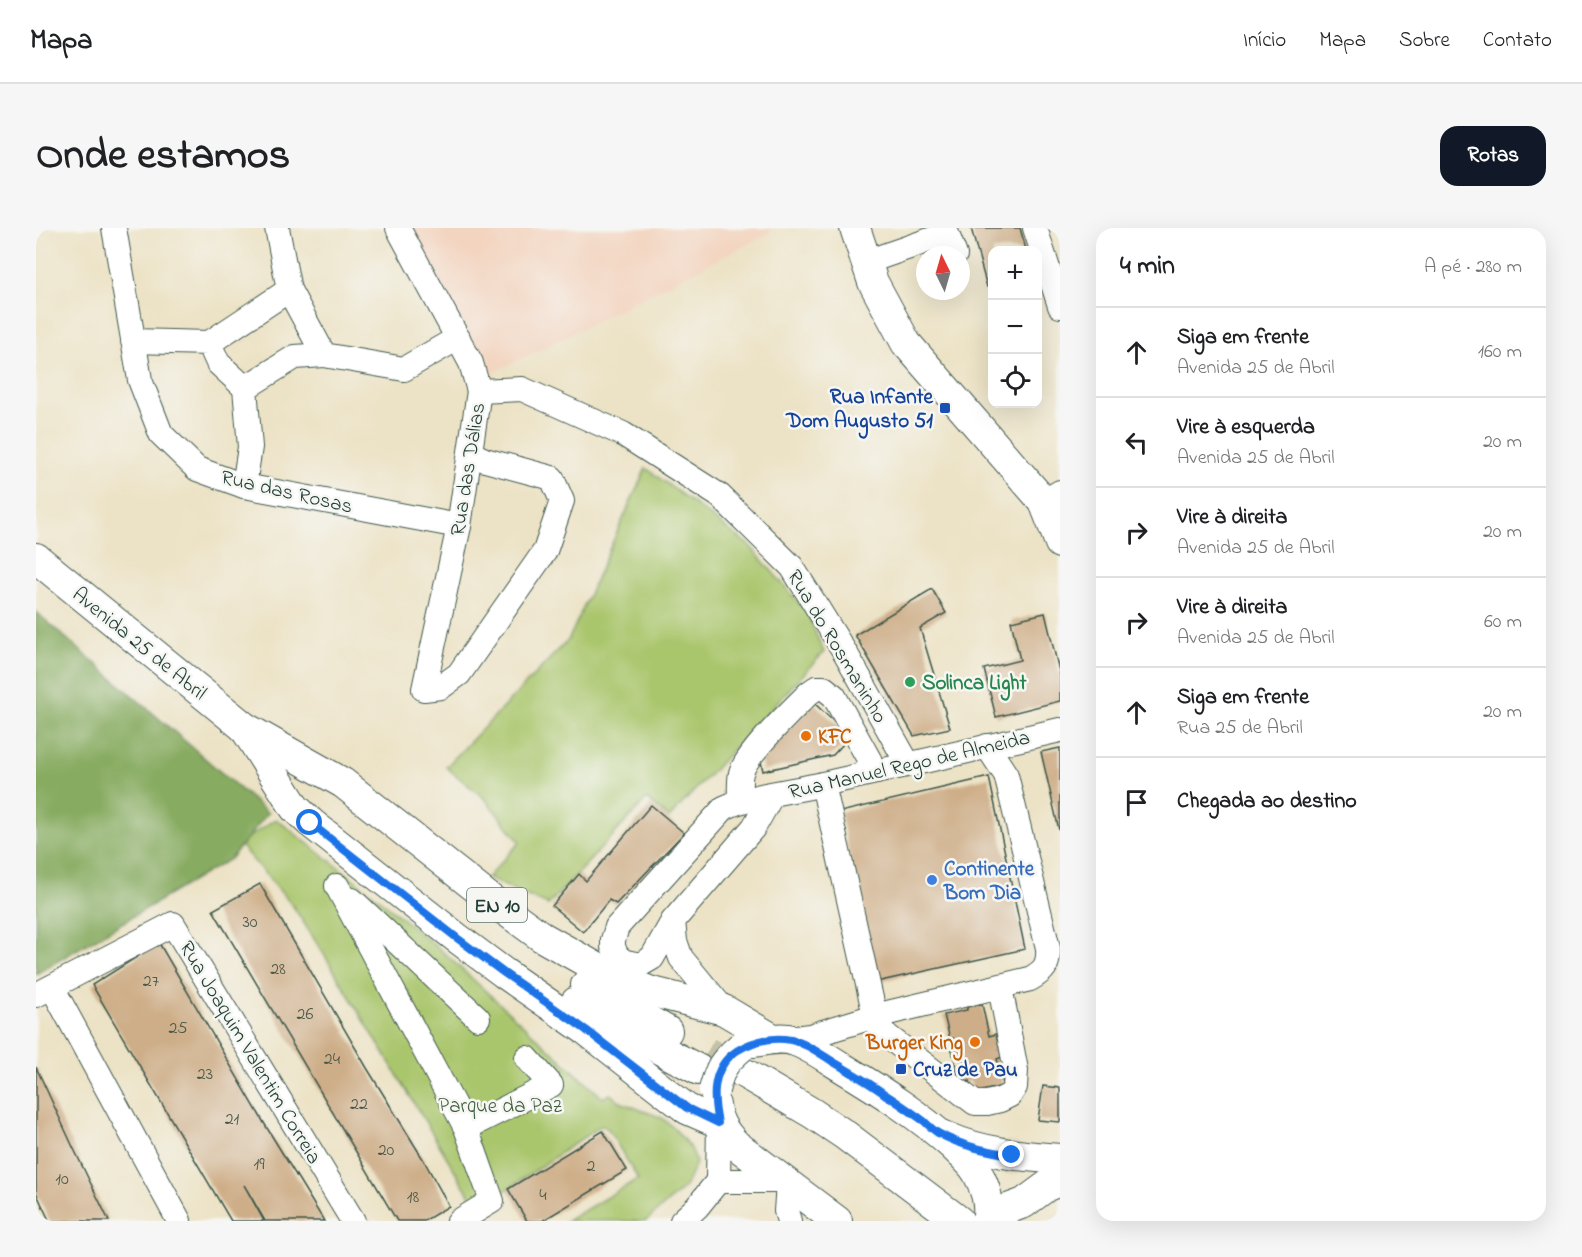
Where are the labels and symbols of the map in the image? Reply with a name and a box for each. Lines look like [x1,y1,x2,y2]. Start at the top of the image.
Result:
north arrow [916,246,970,300]
place label: Rua Infante Dom Augusto 51 [785,383,934,439]
street label: Rua das Dálias [444,400,494,538]
marker: Rua Infante Dom Augusto 51 [938,401,952,415]
street label: Rua das Rosas [218,463,355,523]
street label: Rua do Rosmaninho [779,565,894,730]
street label: Avenida 25 de Abril [65,581,213,708]
place label: Solinca Light [922,669,1027,701]
marker: Solinca Light [903,675,917,689]
place label: KFC [818,723,852,753]
street label: Rua Manuel Rego de Almeida [786,724,1034,810]
marker: KFC [799,729,813,743]
route start [296,809,322,835]
place label: Continente Bom Dia [943,855,1035,909]
marker: Continente Bom Dia [925,873,939,887]
road number: EN 10 [467,888,527,922]
house number: 30 [242,910,258,936]
street label: Rua Joaquim Valentim Correia [171,936,328,1170]
house number: 28 [270,957,286,983]
house number: 27 [143,969,160,995]
house number: 26 [297,1002,314,1028]
house number: 25 [168,1016,188,1042]
place label: Burger King [865,1029,963,1061]
marker: Burger King [968,1035,982,1049]
house number: 24 [324,1047,341,1073]
place label: Cruz de Pau [913,1056,1018,1086]
house number: 23 [197,1062,213,1088]
marker: Cruz de Pau [894,1062,908,1076]
house number: 22 [350,1092,368,1118]
park label: Parque da Paz [438,1092,562,1122]
house number: 21 [225,1107,240,1133]
house number: 20 [378,1138,395,1164]
route end [998,1141,1024,1167]
house number: 19 [253,1152,265,1178]
house number: 2 [587,1154,596,1180]
house number: 10 [55,1167,69,1193]
house number: 4 [539,1183,547,1209]
house number: 18 [407,1185,419,1211]

